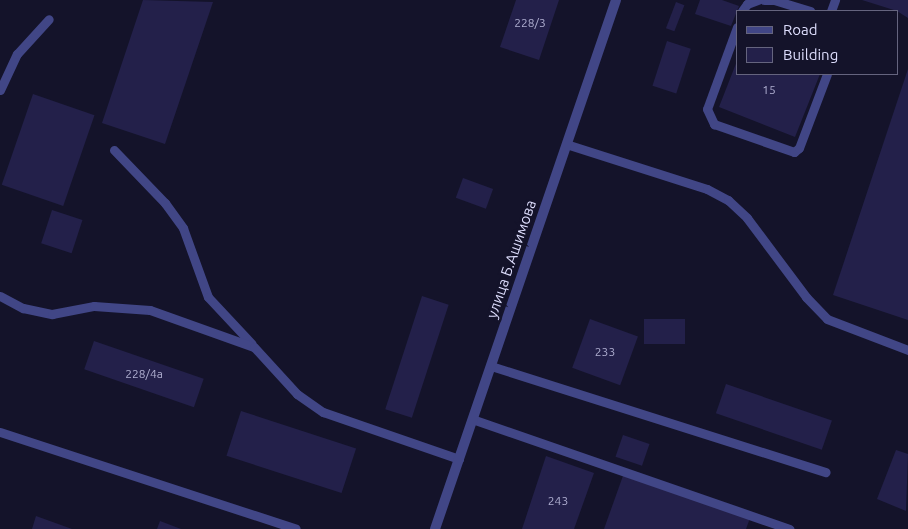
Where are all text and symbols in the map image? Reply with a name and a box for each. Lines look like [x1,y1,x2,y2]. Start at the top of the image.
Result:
legend [736,10,898,75]
house number: 228/3 [514,16,546,30]
text: Road [783,21,818,38]
text: Building [783,46,838,63]
house number: 15 [762,83,776,97]
street label: улица Б.Ашимова [482,197,540,321]
house number: 233 [595,345,615,359]
house number: 228/4а [125,367,163,381]
house number: 243 [548,494,568,508]

